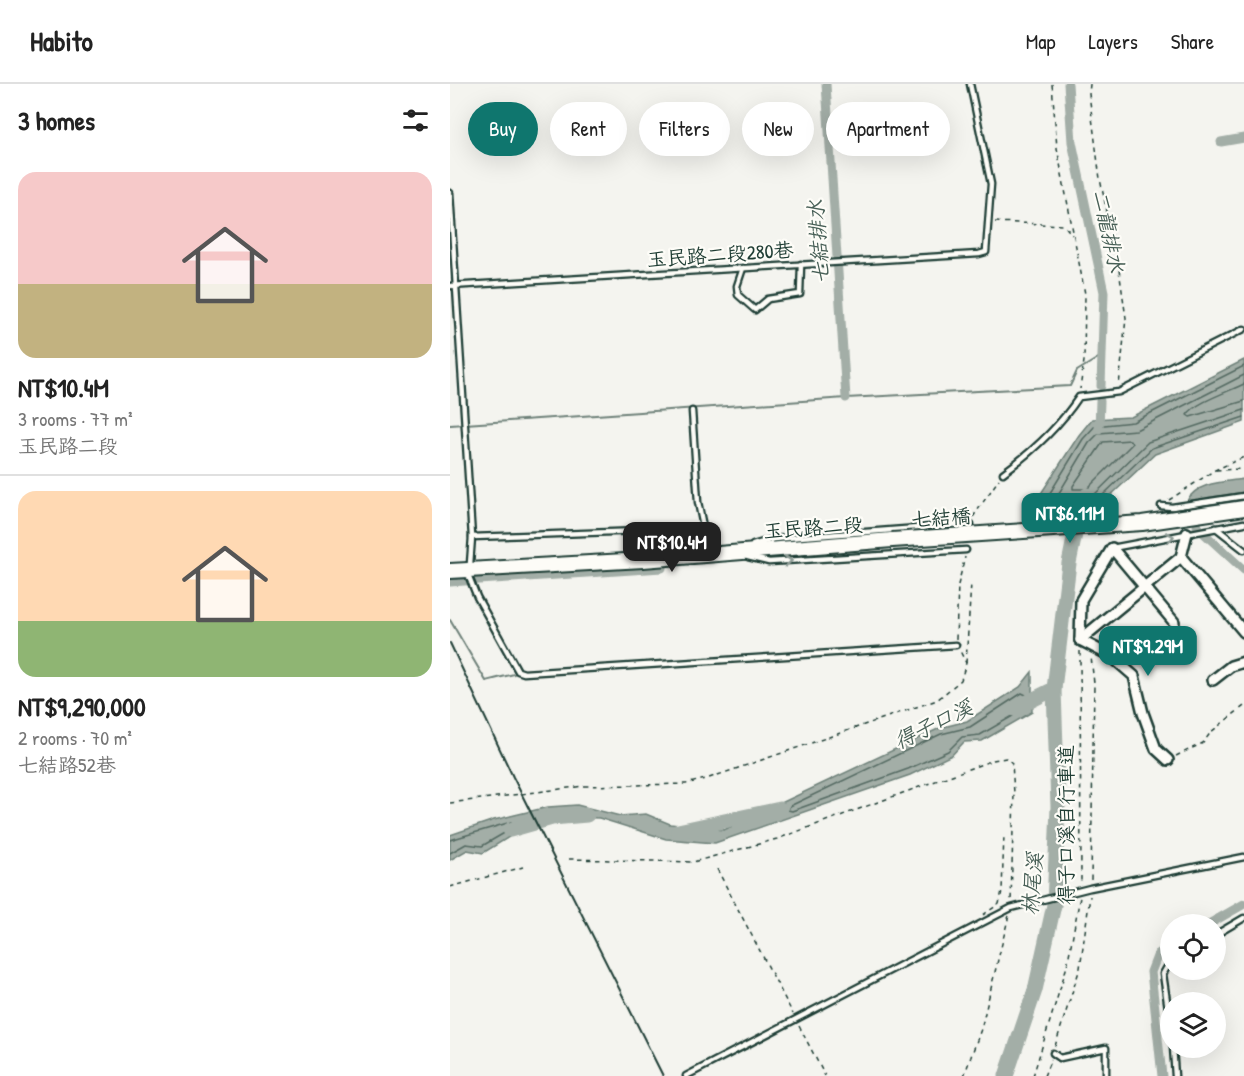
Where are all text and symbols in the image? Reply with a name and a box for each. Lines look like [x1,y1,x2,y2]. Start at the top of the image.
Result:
text: Habito [30,22,93,60]
text: Map [1026,27,1055,56]
text: Layers [1088,27,1138,56]
text: Share [1171,27,1214,56]
chip: Buy [468,102,538,156]
chip: Rent [550,102,627,156]
chip: Filters [639,102,730,156]
chip: New [742,102,814,156]
chip: Apartment [826,102,950,156]
text: 3 homes [18,103,95,138]
icon: filters [399,104,432,137]
water label: 二龍排水 [1086,187,1132,276]
water label: 七結排水 [801,198,835,285]
icon: home [171,211,279,319]
street label: 玉民路二段280巷 [646,235,795,273]
text: NT$10.4M [18,370,109,405]
text: 3 rooms · 77 m² [18,405,132,432]
text: 玉民路二段 [18,432,118,459]
pin: NT$6.11M [1008,493,1132,544]
text: NT$6.11M [1036,499,1104,526]
street label: 七結橋 [910,501,972,533]
street label: 玉民路二段 [762,510,864,544]
pin: NT$10.4M [610,522,734,573]
text: NT$10.4M [637,528,707,555]
icon: home [171,530,279,638]
one-way arrow [1164,531,1174,544]
one-way arrow [784,555,793,568]
pin: NT$9.29M [1086,626,1210,677]
text: NT$9.29M [1113,632,1183,659]
text: NT$9,290,000 [18,689,146,724]
water label: 得子口溪 [889,692,978,755]
text: 2 rooms · 70 m² [18,724,132,751]
street label: 得子口溪自行車道 [1052,745,1079,905]
text: 七結路52巷 [18,751,116,778]
water label: 林尾溪 [1015,850,1049,917]
map controls [1160,914,1226,1058]
button: locate [1160,914,1226,980]
button: layers [1160,992,1226,1058]

